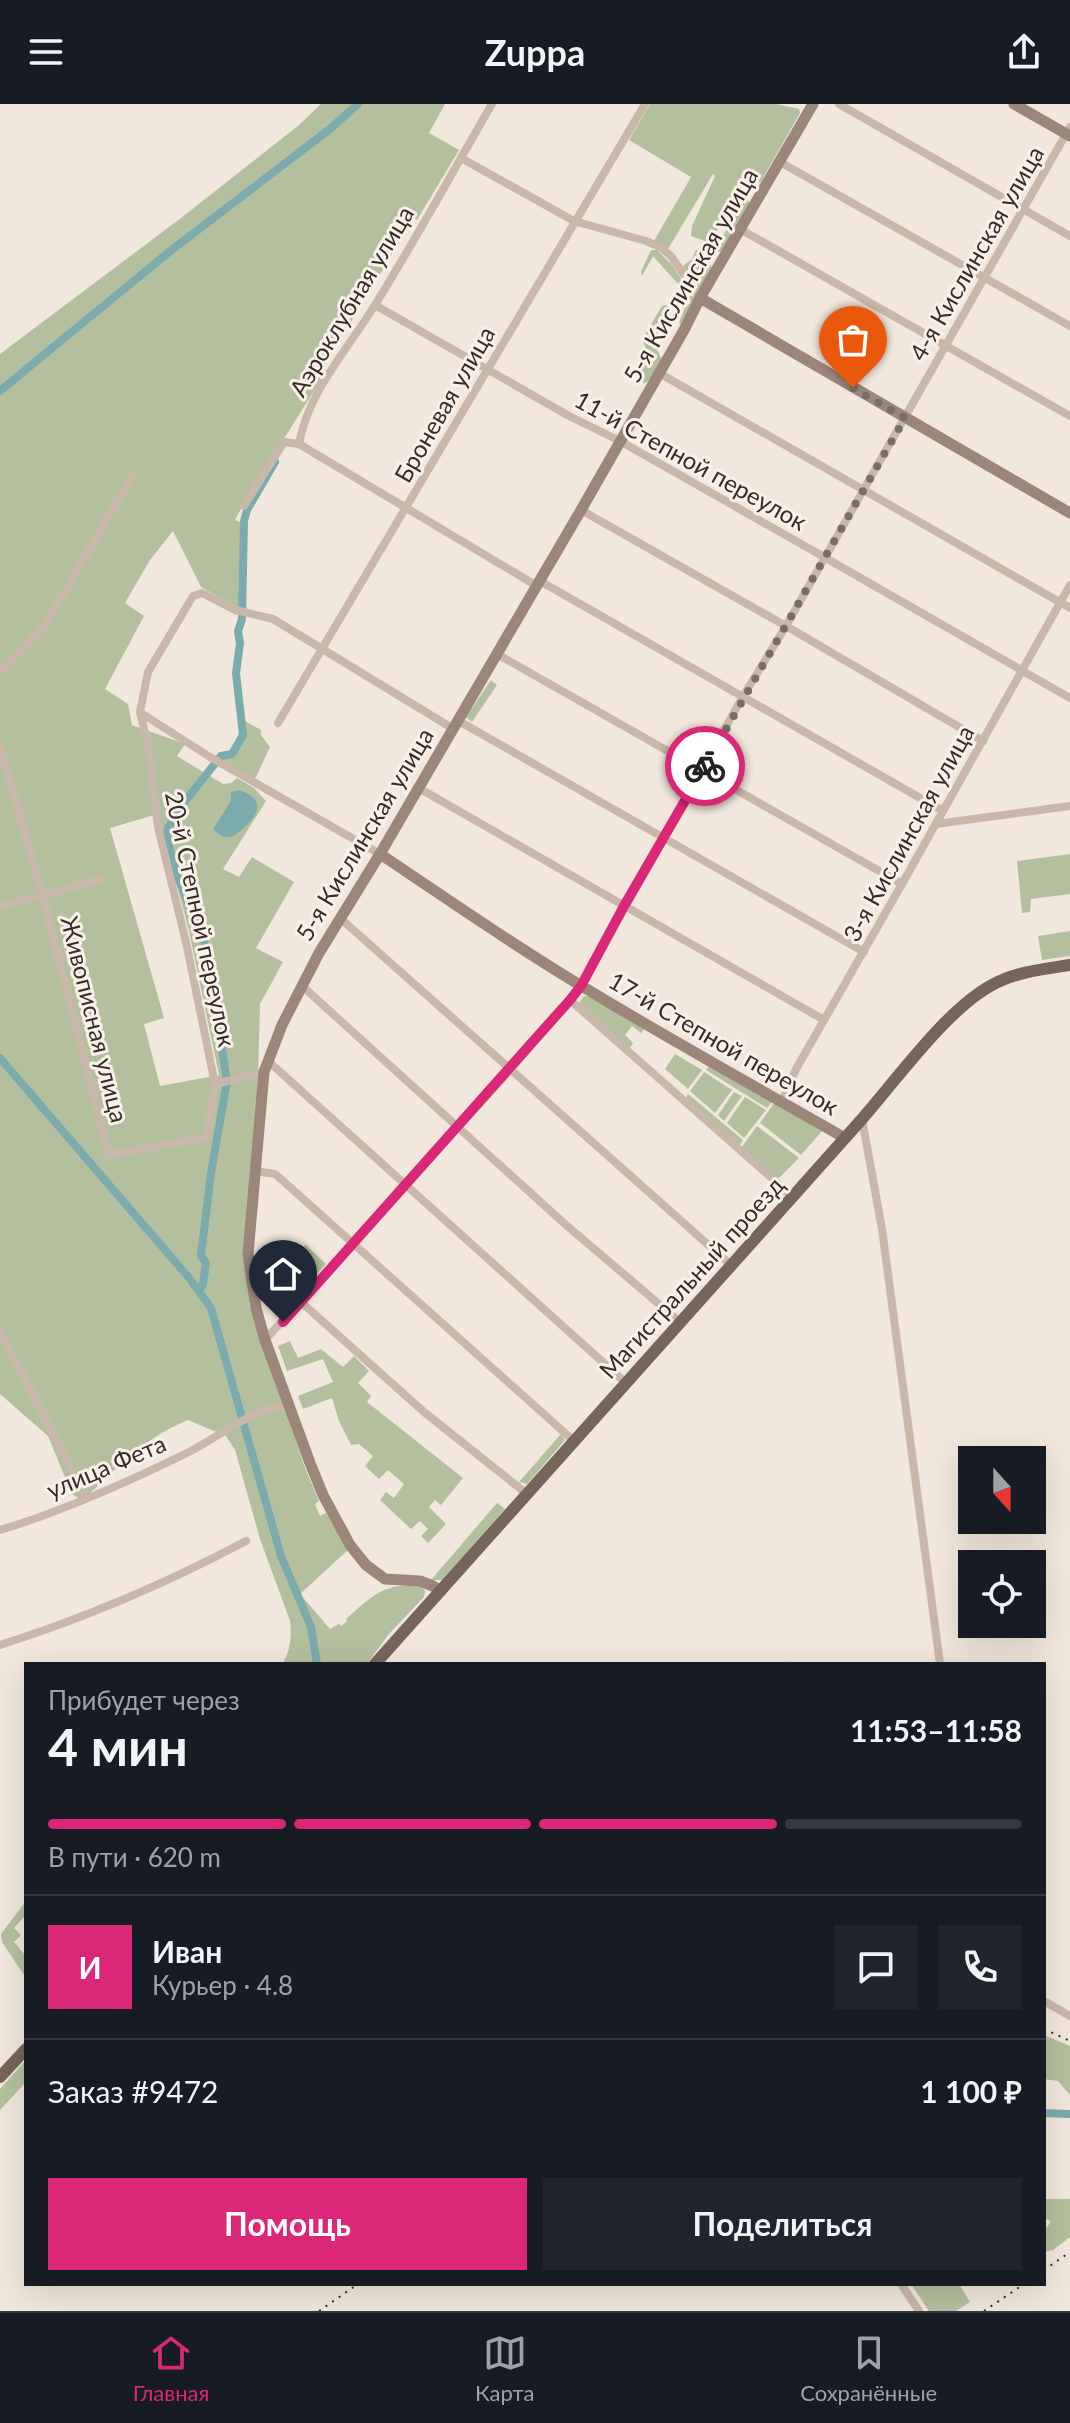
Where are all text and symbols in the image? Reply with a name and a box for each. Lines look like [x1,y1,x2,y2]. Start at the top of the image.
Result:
icon: menu [24,30,68,74]
text: Zuppa [485,30,585,74]
icon: share [1002,30,1046,74]
street label: 4-я Кислинская улица [903,141,1049,365]
street label: 5-я Кислинская улица [617,163,763,387]
street label: Аэроклубная улица [283,201,419,401]
pin [819,306,887,388]
icon: bag [831,318,875,362]
street label: Броневая улица [388,321,500,487]
street label: 11-й Степной переулок [570,384,812,536]
street label: 3-я Кислинская улица [836,720,980,946]
street label: 5-я Кислинская улица [289,723,439,945]
courier [665,726,745,806]
icon: bike [683,744,727,788]
street label: 20-й Степной переулок [160,789,242,1050]
street label: Живописная улица [55,913,135,1125]
street label: 17-й Степной переулок [604,965,845,1121]
street label: Магистральный проезд [593,1170,789,1384]
pin [249,1240,317,1322]
icon: home [261,1252,305,1296]
street label: улица Фета [42,1428,170,1504]
north arrow [958,1446,1046,1534]
map controls [958,1446,1046,1638]
button: locate [958,1550,1046,1638]
text: Прибудет через [48,1684,240,1716]
text: 11:53–11:58 [850,1712,1022,1748]
text: 4 мин [48,1715,188,1777]
text: В пути · 620 m [48,1841,221,1873]
button: chat [834,1925,918,2009]
button: phone [938,1925,1022,2009]
text: Иван [152,1933,222,1969]
text: И [78,1949,102,1985]
text: Курьер · 4.8 [152,1969,293,2001]
text: Заказ #9472 [48,2073,219,2109]
text: 1 100 ₽ [920,2073,1022,2109]
button: Помощь [48,2178,527,2270]
button: Поделиться [543,2178,1022,2270]
tab: Главная [133,2331,209,2406]
tab: Карта [475,2331,534,2406]
tab: Сохранённые [800,2331,937,2406]

